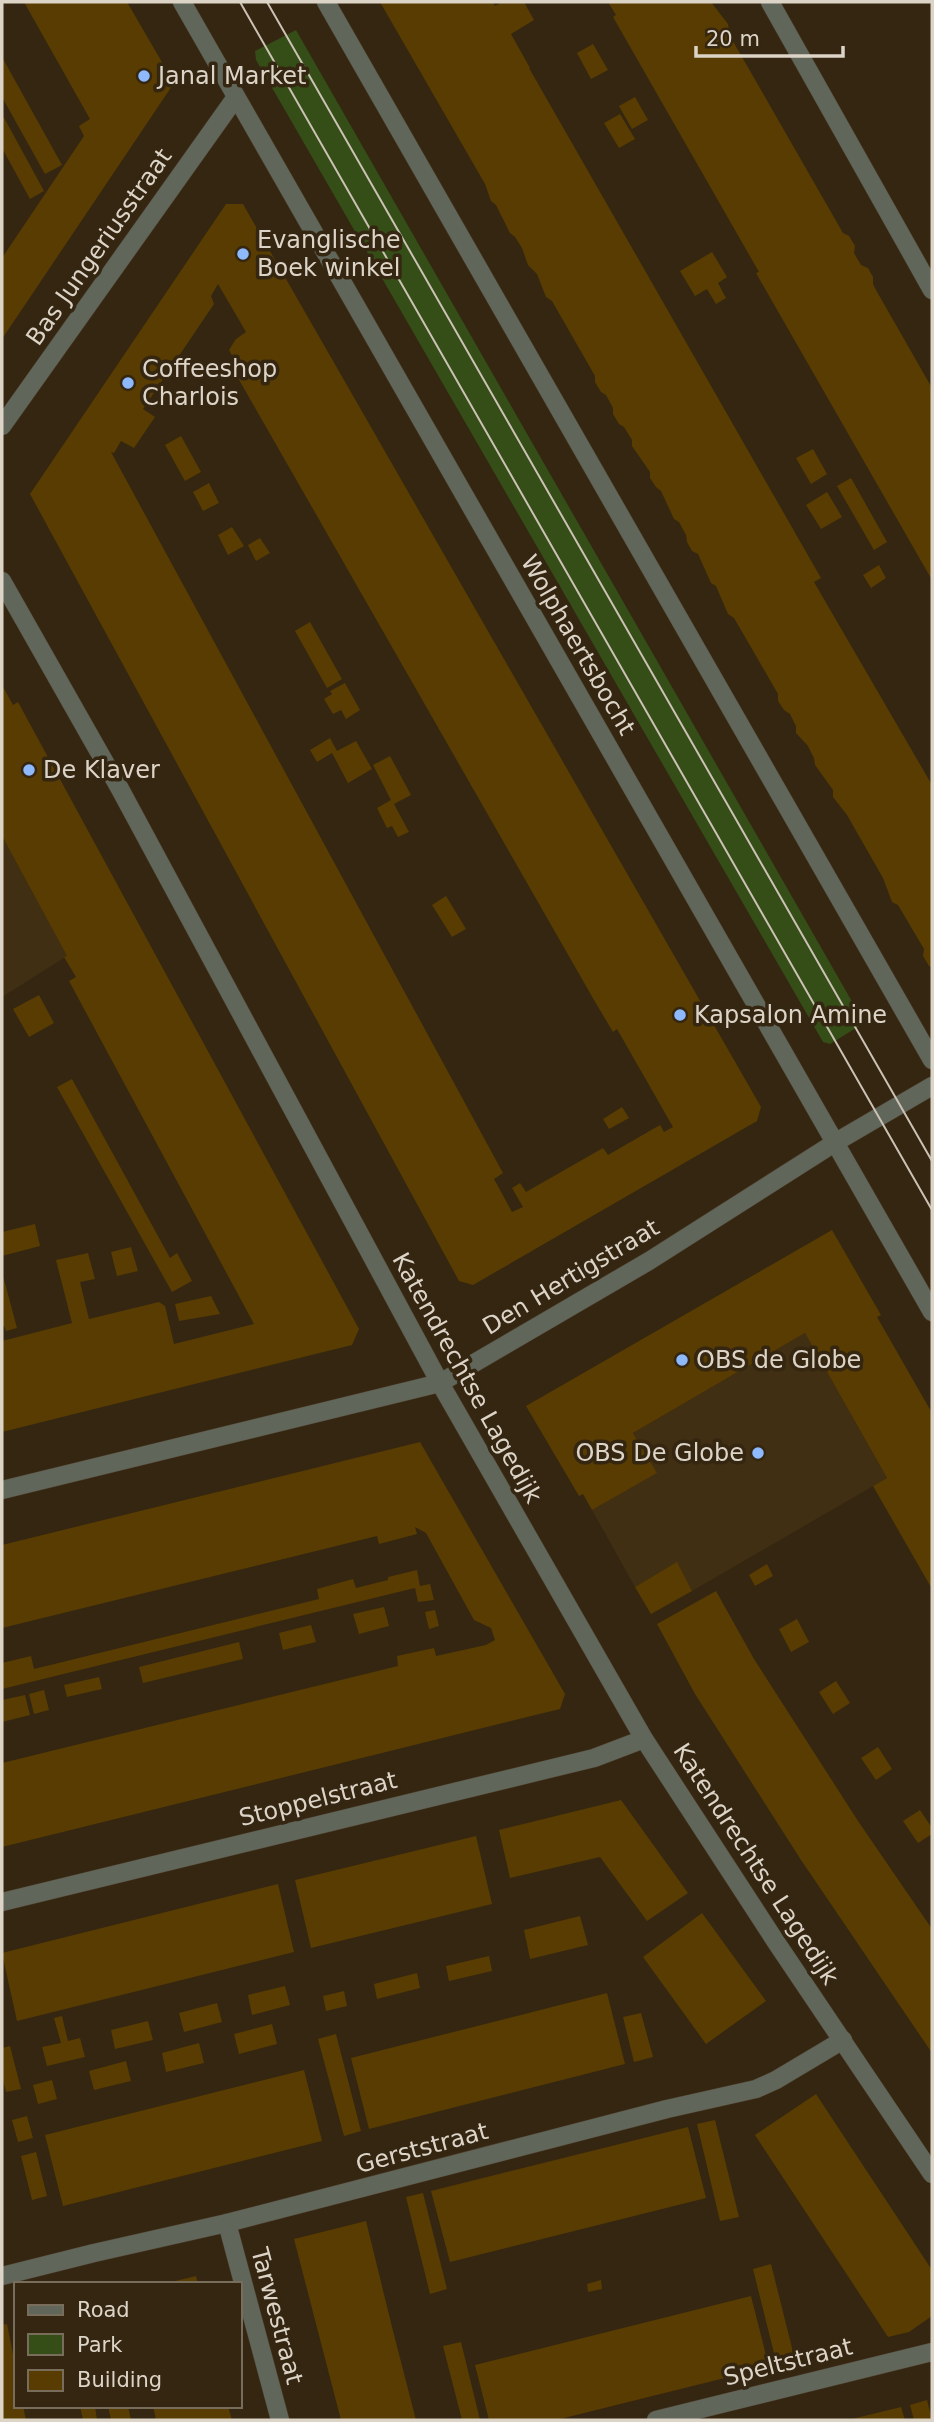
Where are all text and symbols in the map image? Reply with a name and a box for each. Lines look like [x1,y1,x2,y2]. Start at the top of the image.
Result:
scale bar [696,14,843,58]
text: 20 m [706,27,760,51]
place label: Janal Market [156,62,307,90]
marker: Janal Market [136,68,152,84]
street label: Bas Jungeriusstraat [21,143,177,351]
place label: Evanglische Boek winkel [257,226,401,282]
marker: Evanglische Boek winkel [235,246,251,262]
place label: Coffeeshop Charlois [142,355,277,411]
marker: Coffeeshop Charlois [120,375,136,391]
street label: Wolphaertsbocht [515,550,641,740]
place label: De Klaver [43,756,160,784]
marker: De Klaver [21,762,37,778]
place label: Kapsalon Amine [694,1001,887,1029]
marker: Kapsalon Amine [672,1007,688,1023]
street label: Den Hertigstraat [478,1213,664,1341]
street label: Katendrechtse Lagedijk [386,1248,548,1508]
place label: OBS de Globe [696,1346,861,1374]
marker: OBS de Globe [674,1352,690,1368]
place label: OBS De Globe [575,1439,744,1467]
marker: OBS De Globe [750,1445,766,1461]
street label: Katendrechtse Lagedijk [667,1738,845,1990]
street label: Stoppelstraat [236,1766,400,1832]
street label: Gerststraat [353,2117,491,2179]
street label: Tarwestraat [245,2244,309,2387]
legend [14,2282,242,2408]
text: Road [77,2298,130,2322]
street label: Speltstraat [721,2332,855,2392]
text: Park [77,2333,123,2357]
text: Building [77,2368,162,2392]

